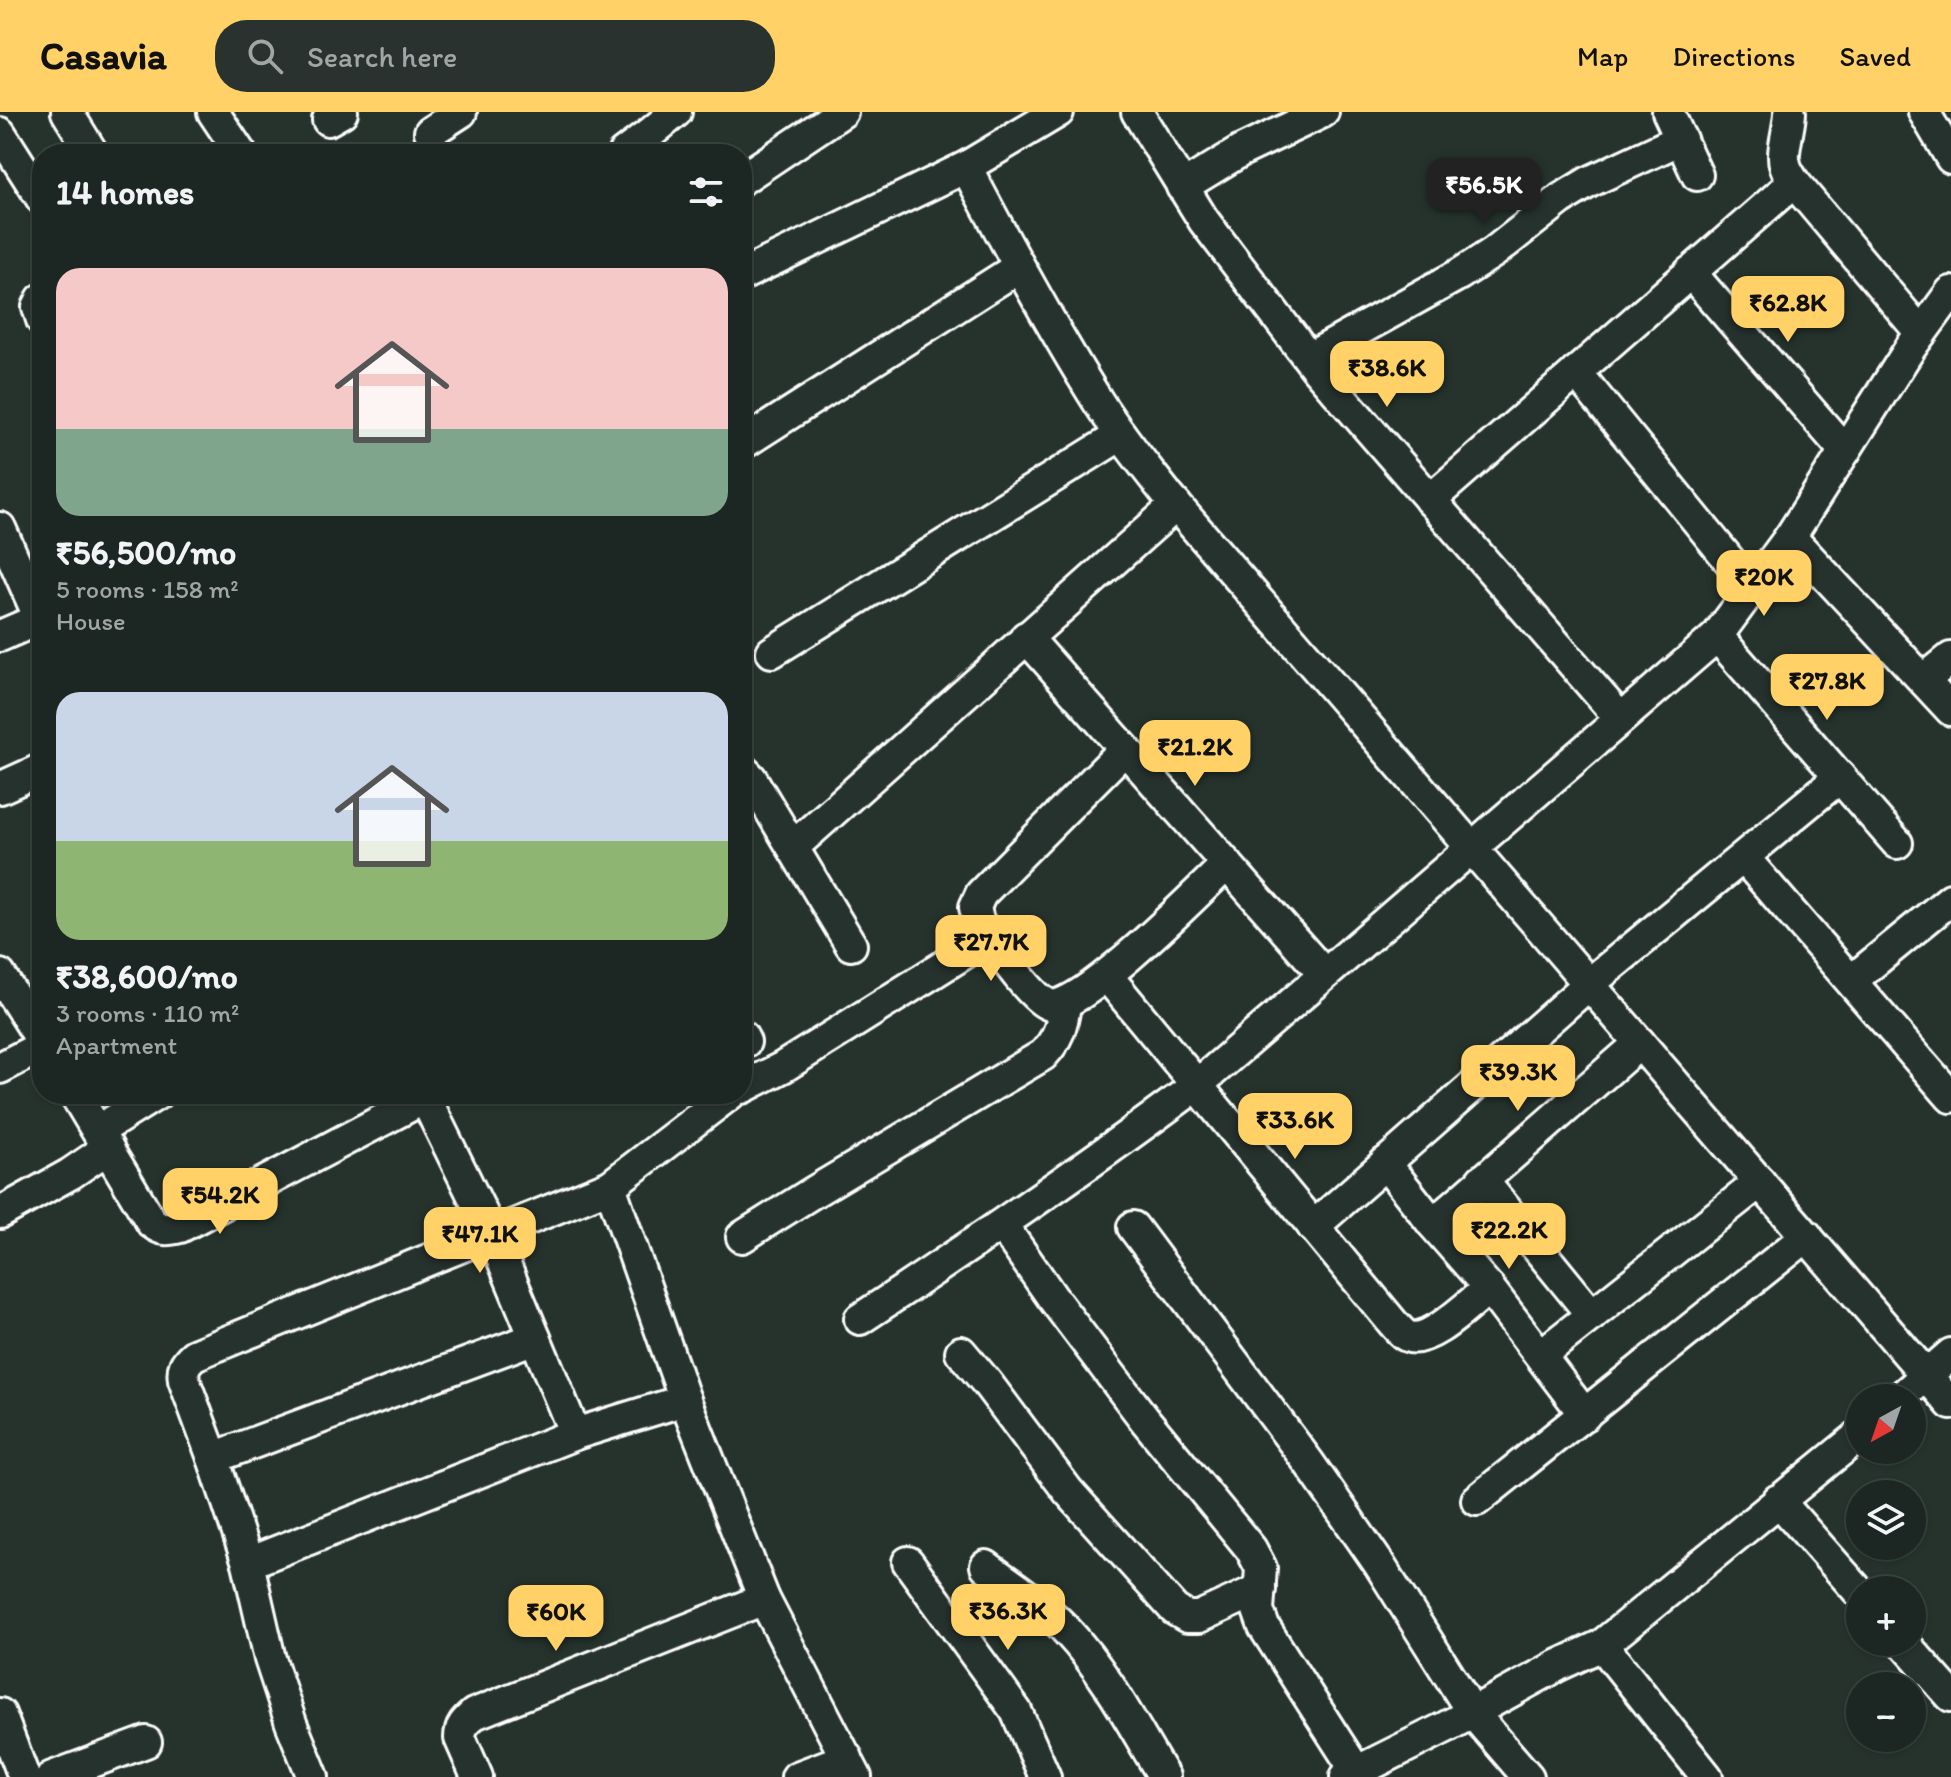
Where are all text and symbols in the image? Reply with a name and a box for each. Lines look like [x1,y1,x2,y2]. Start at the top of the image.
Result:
search box [215,20,775,92]
text: Casavia [40,33,167,79]
icon: search [243,34,287,78]
text: Search here [307,38,457,75]
text: Map [1577,39,1628,73]
text: Directions [1672,39,1796,73]
text: Saved [1840,39,1911,73]
pin: ₹56.5K [1419,158,1549,226]
text: ₹56.5K [1446,168,1522,200]
icon: filters [684,170,728,214]
text: 14 homes [56,172,194,213]
pin: ₹62.8K [1723,276,1853,344]
text: ₹62.8K [1749,286,1827,318]
icon: home [320,320,464,464]
pin: ₹38.6K [1322,341,1452,409]
text: ₹38.6K [1348,351,1426,383]
text: ₹56,500/mo [56,532,236,573]
pin: ₹20K [1717,550,1811,618]
text: ₹20K [1735,560,1794,592]
text: 5 rooms · 158 m² [56,573,239,605]
text: House [56,605,126,637]
pin: ₹27.8K [1762,654,1892,722]
text: ₹27.8K [1789,664,1865,696]
pin: ₹21.2K [1130,720,1260,788]
text: ₹21.2K [1157,730,1233,762]
icon: home [320,744,464,888]
pin: ₹27.7K [926,915,1056,983]
text: ₹27.7K [953,925,1029,957]
text: ₹38,600/mo [56,956,238,997]
text: 3 rooms · 110 m² [56,997,239,1029]
text: Apartment [56,1029,177,1061]
pin: ₹39.3K [1453,1045,1583,1113]
text: ₹39.3K [1479,1055,1557,1087]
pin: ₹33.6K [1230,1093,1360,1161]
text: ₹33.6K [1256,1103,1334,1135]
pin: ₹54.2K [155,1168,285,1236]
text: ₹54.2K [181,1178,259,1210]
pin: ₹22.2K [1444,1203,1574,1271]
pin: ₹47.1K [415,1207,545,1275]
text: ₹22.2K [1471,1213,1547,1245]
text: ₹47.1K [442,1217,518,1249]
north arrow [1846,1384,1926,1464]
map controls [1846,1384,1926,1752]
button: layers [1846,1480,1926,1560]
button: + [1846,1576,1926,1656]
pin: ₹36.3K [943,1584,1073,1652]
pin: ₹60K [509,1585,603,1653]
text: ₹36.3K [969,1594,1047,1626]
text: ₹60K [526,1595,586,1627]
button: − [1846,1672,1926,1752]

